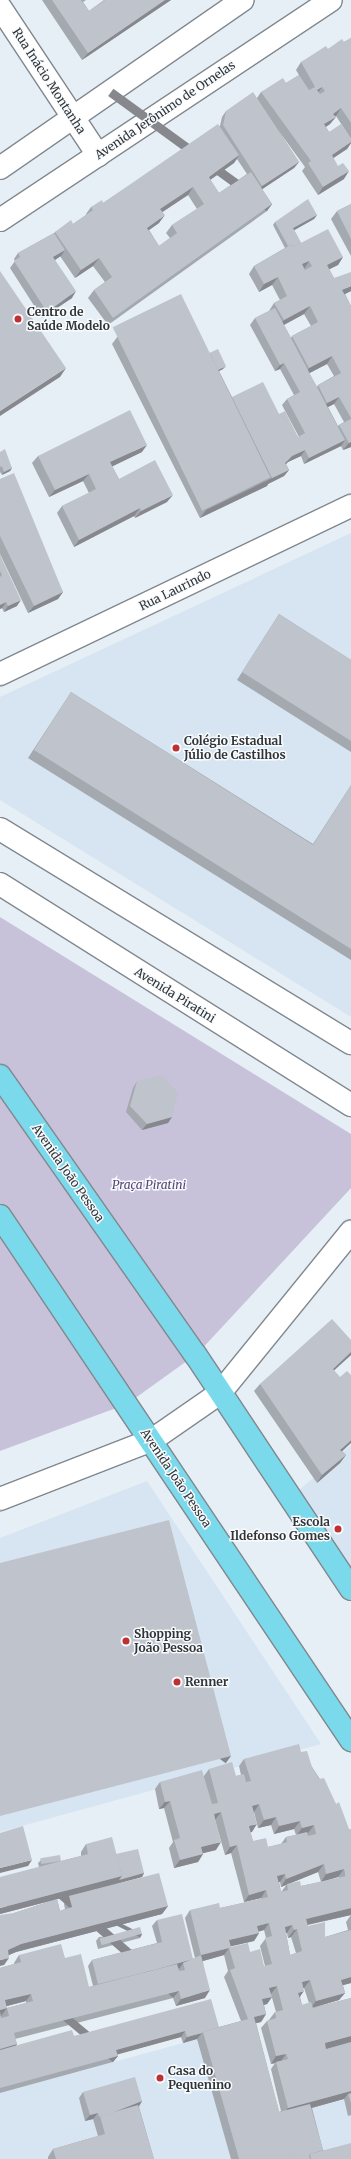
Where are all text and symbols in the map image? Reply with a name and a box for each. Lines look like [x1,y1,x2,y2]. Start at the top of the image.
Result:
street label: Rua Inácio Montanha [9,25,89,137]
street label: Avenida Jerônimo de Ornelas [92,58,238,162]
place label: Centro de Saúde Modelo [27,305,110,333]
marker: Centro de Saúde Modelo [12,313,24,325]
street label: Rua Laurindo [137,566,213,614]
place label: Colégio Estadual Júlio de Castilhos [184,734,286,762]
marker: Colégio Estadual Júlio de Castilhos [171,743,181,753]
street label: Avenida Piratini [132,964,218,1026]
street label: Avenida João Pessoa [29,1121,107,1225]
park label: Praça Piratini [112,1178,186,1192]
street label: Avenida João Pessoa [138,1426,214,1530]
place label: Escola Ildefonso Gomes [230,1515,330,1543]
marker: Escola Ildefonso Gomes [333,1524,343,1534]
place label: Shopping João Pessoa [134,1627,203,1655]
marker: Shopping João Pessoa [121,1636,131,1646]
place label: Renner [185,1675,228,1689]
marker: Renner [172,1677,182,1687]
place label: Casa do Pequenino [168,2064,231,2092]
marker: Casa do Pequenino [155,2073,165,2083]

